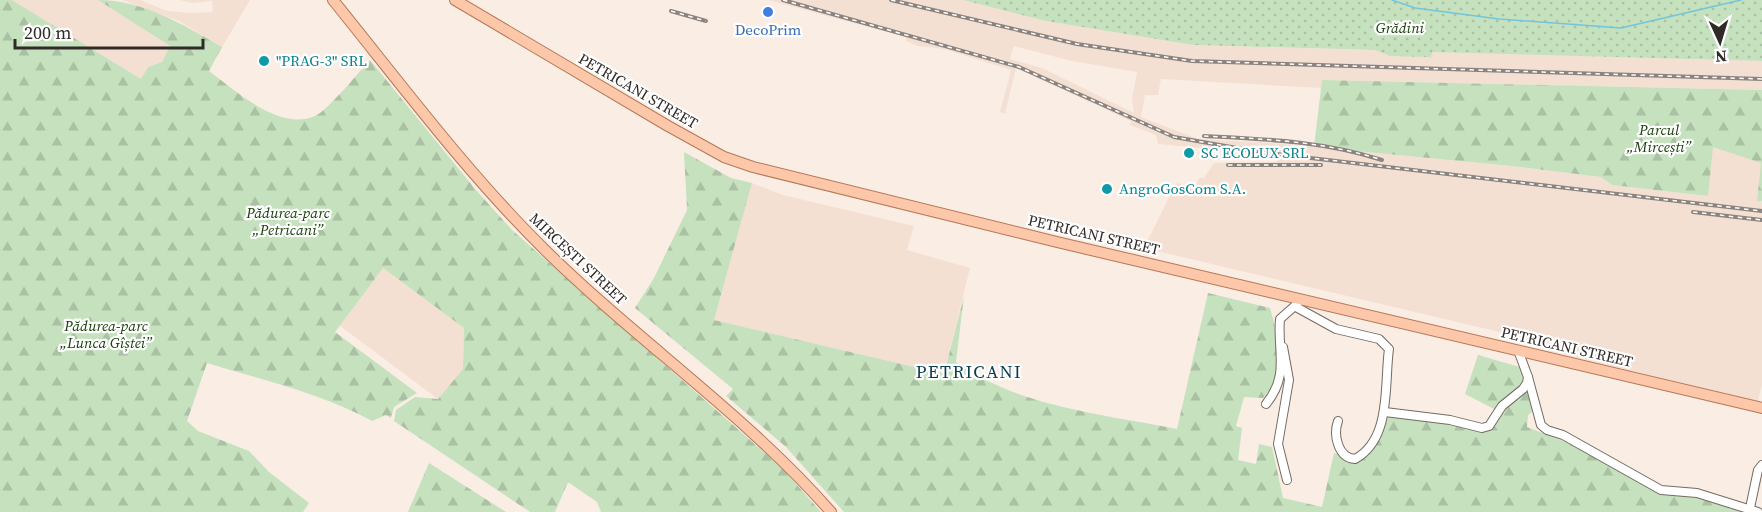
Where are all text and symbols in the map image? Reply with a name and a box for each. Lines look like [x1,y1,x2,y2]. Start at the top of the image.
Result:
marker: DecoPrim [761,5,775,19]
scale bar [15,12,202,50]
north arrow [1690,12,1750,72]
park label: Grădini [1376,17,1425,38]
place label: DecoPrim [735,19,802,40]
text: 200 m [24,20,71,45]
text: N [1714,46,1728,68]
street label: PETRICANI STREET [575,48,702,133]
place label: "PRAG-3" SRL [276,50,367,71]
marker: "PRAG-3" SRL [257,54,271,68]
park label: Parcul „Mircești” [1626,119,1692,157]
place label: SC ECOLUX SRL [1201,142,1309,163]
marker: SC ECOLUX SRL [1182,146,1196,160]
place label: AngroGosCom S.A. [1119,178,1246,199]
marker: AngroGosCom S.A. [1100,182,1114,196]
park label: Pădurea-parc „Petricani” [245,202,331,240]
street label: MIRCEȘTI STREET [525,208,632,309]
street label: PETRICANI STREET [1026,209,1162,260]
park label: Pădurea-parc „Lunca Gîștei” [59,315,153,353]
street label: PETRICANI STREET [1499,321,1635,372]
district label: PETRICANI [916,359,1022,384]

